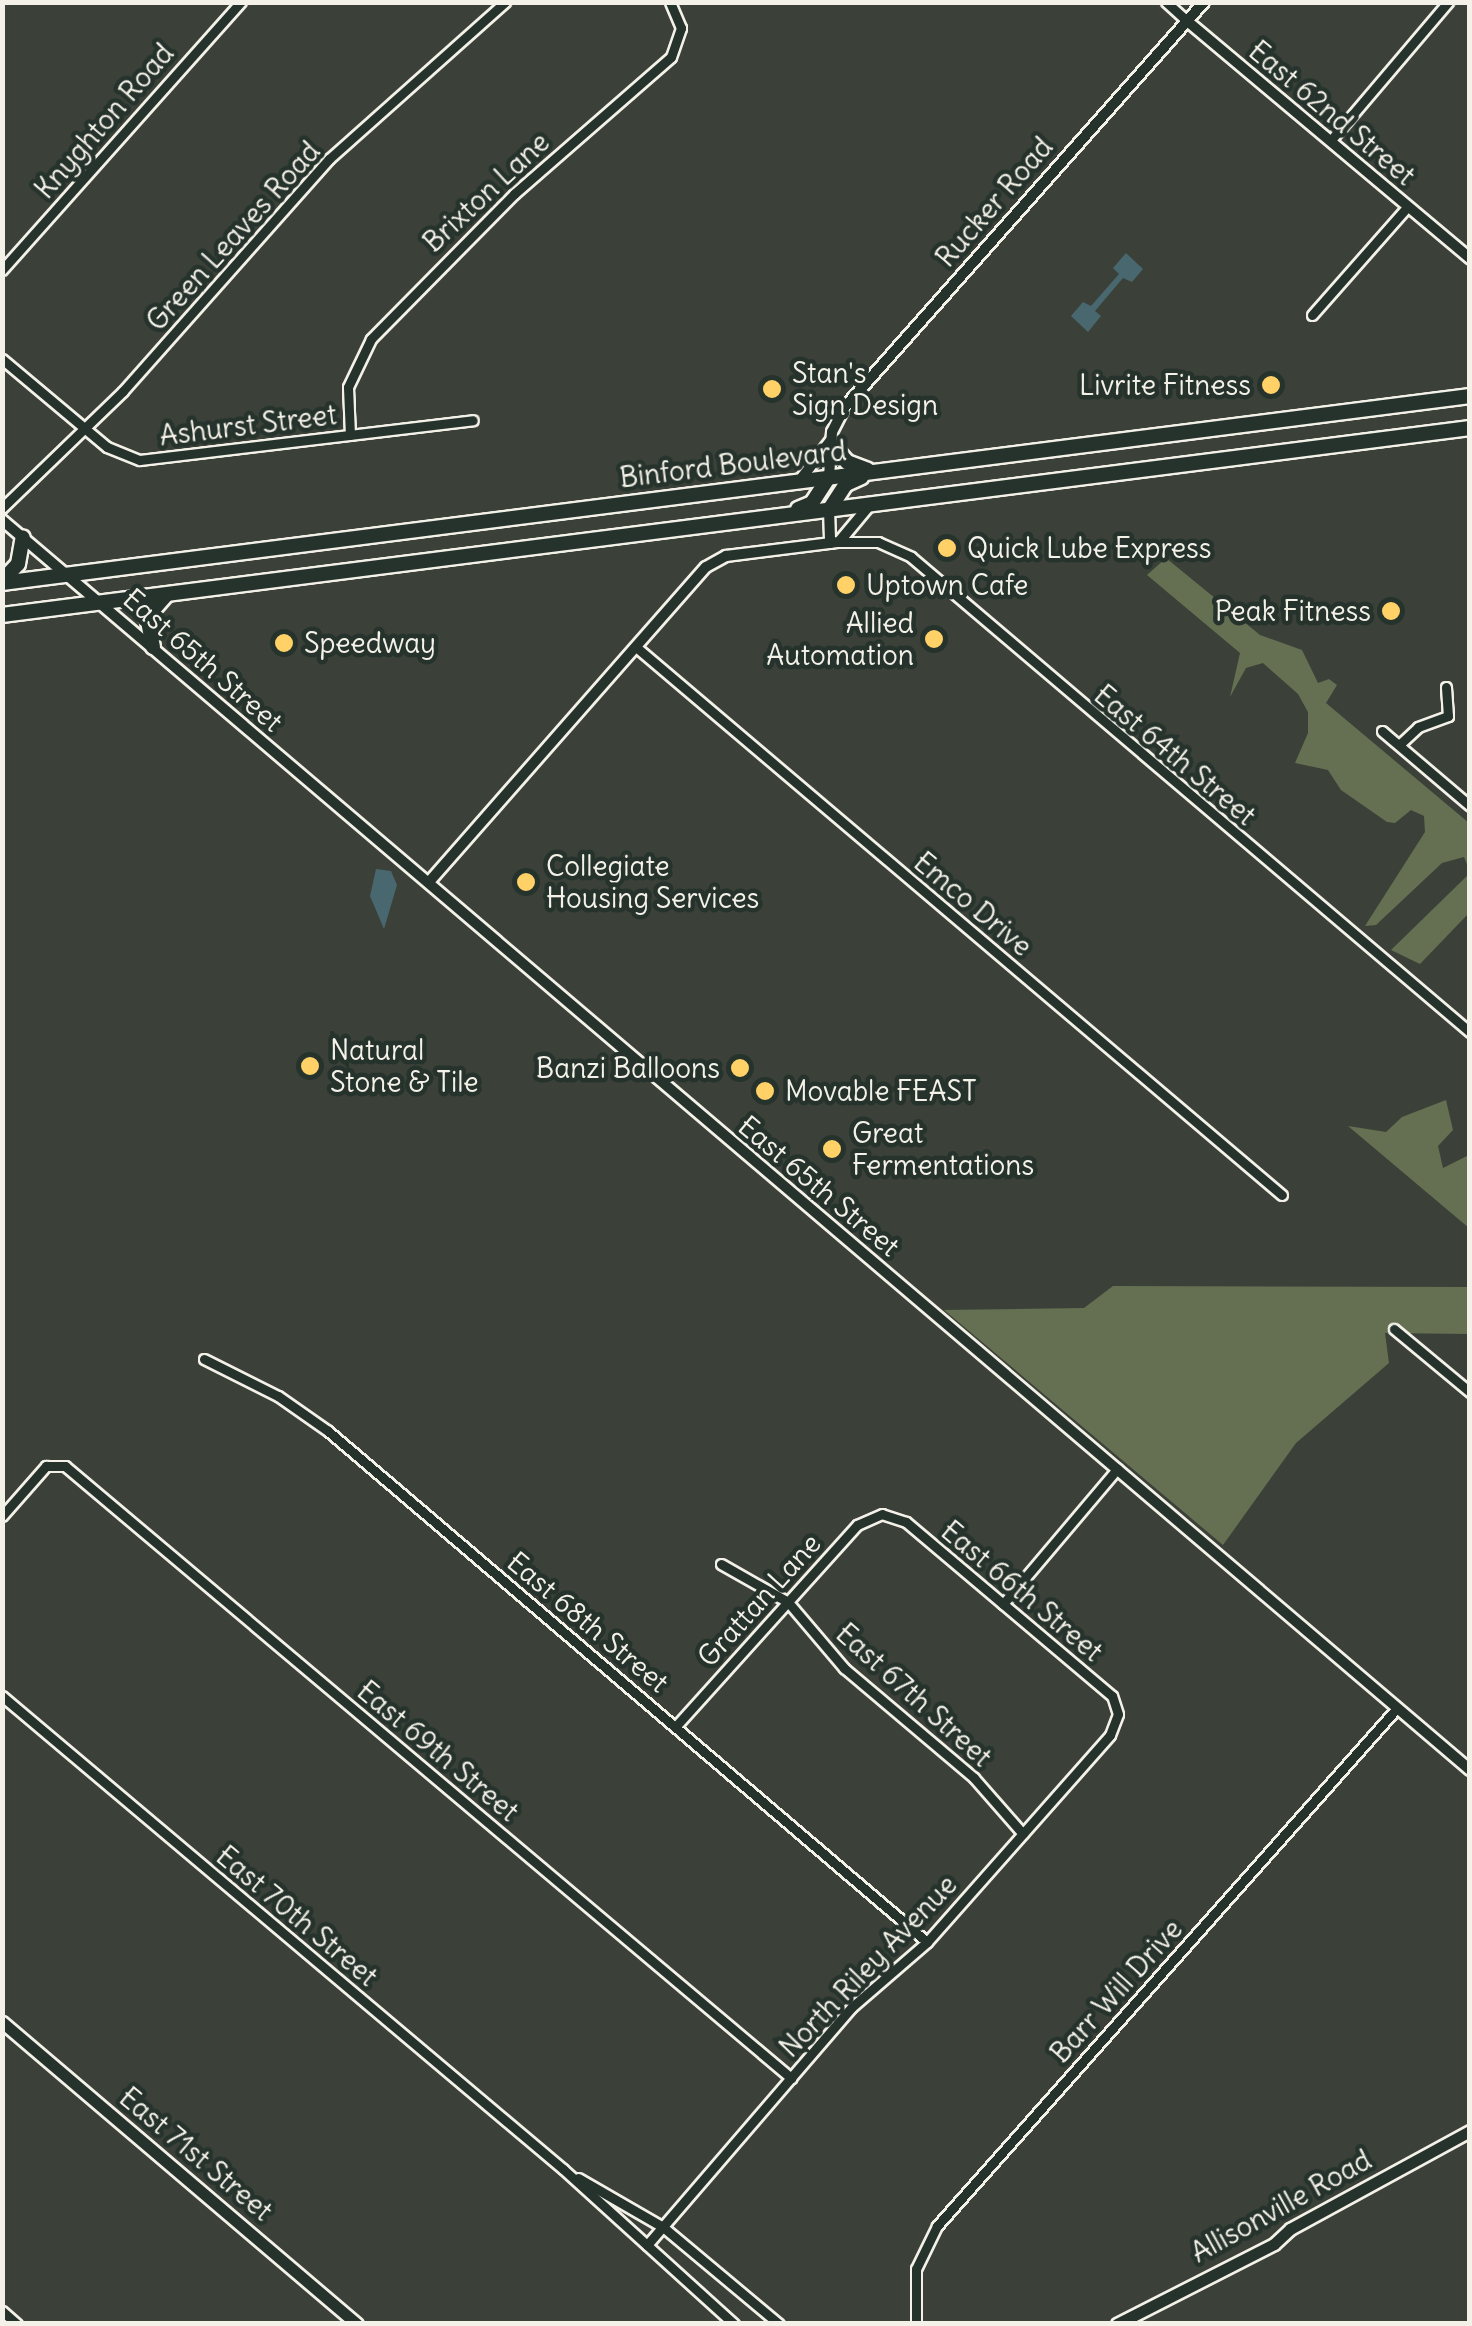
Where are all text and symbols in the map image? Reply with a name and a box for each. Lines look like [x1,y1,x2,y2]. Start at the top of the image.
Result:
street label: East 62nd Street [1242,34,1422,192]
street label: Knyghton Road [28,37,180,205]
street label: Brixton Lane [416,125,556,259]
street label: Rucker Road [929,130,1059,274]
street label: Green Leaves Road [139,134,327,338]
place label: Stan's Sign Design [792,356,938,422]
place label: Livrite Fitness [1079,368,1251,402]
marker: Livrite Fitness [1260,374,1282,396]
marker: Stan's Sign Design [761,378,783,400]
street label: Ashurst Street [158,397,338,453]
street label: Binford Boulevard [618,433,848,495]
place label: Quick Lube Express [967,531,1212,565]
marker: Quick Lube Express [936,537,958,559]
place label: Uptown Cafe [866,568,1028,602]
marker: Uptown Cafe [835,574,857,596]
street label: East 65th Street [116,582,290,738]
place label: Peak Fitness [1215,594,1371,628]
marker: Peak Fitness [1380,600,1402,622]
place label: Allied Automation [766,606,914,672]
place label: Speedway [304,626,436,660]
marker: Allied Automation [923,628,945,650]
marker: Speedway [273,632,295,654]
street label: East 64th Street [1088,678,1262,832]
street label: Emco Drive [907,845,1039,963]
place label: Collegiate Housing Services [546,849,759,915]
marker: Collegiate Housing Services [515,871,537,893]
place label: Natural Stone & Tile [330,1033,479,1099]
place label: Banzi Balloons [536,1051,720,1085]
marker: Natural Stone & Tile [299,1055,321,1077]
marker: Banzi Balloons [729,1057,751,1079]
place label: Movable FEAST [785,1074,977,1108]
marker: Movable FEAST [754,1080,776,1102]
street label: East 65th Street [732,1109,906,1263]
place label: Great Fermentations [852,1116,1034,1182]
marker: Great Fermentations [821,1138,843,1160]
street label: East 66th Street [935,1514,1109,1668]
street label: Grattan Lane [691,1527,827,1673]
street label: East 68th Street [501,1545,675,1699]
street label: East 67th Street [829,1616,999,1774]
street label: East 69th Street [351,1674,525,1828]
street label: East 70th Street [210,1839,384,1993]
street label: North Riley Avenue [772,1868,964,2064]
street label: Barr Will Drive [1043,1913,1189,2069]
street label: East 71st Street [113,2080,279,2228]
street label: Allisonville Road [1185,2143,1377,2269]

